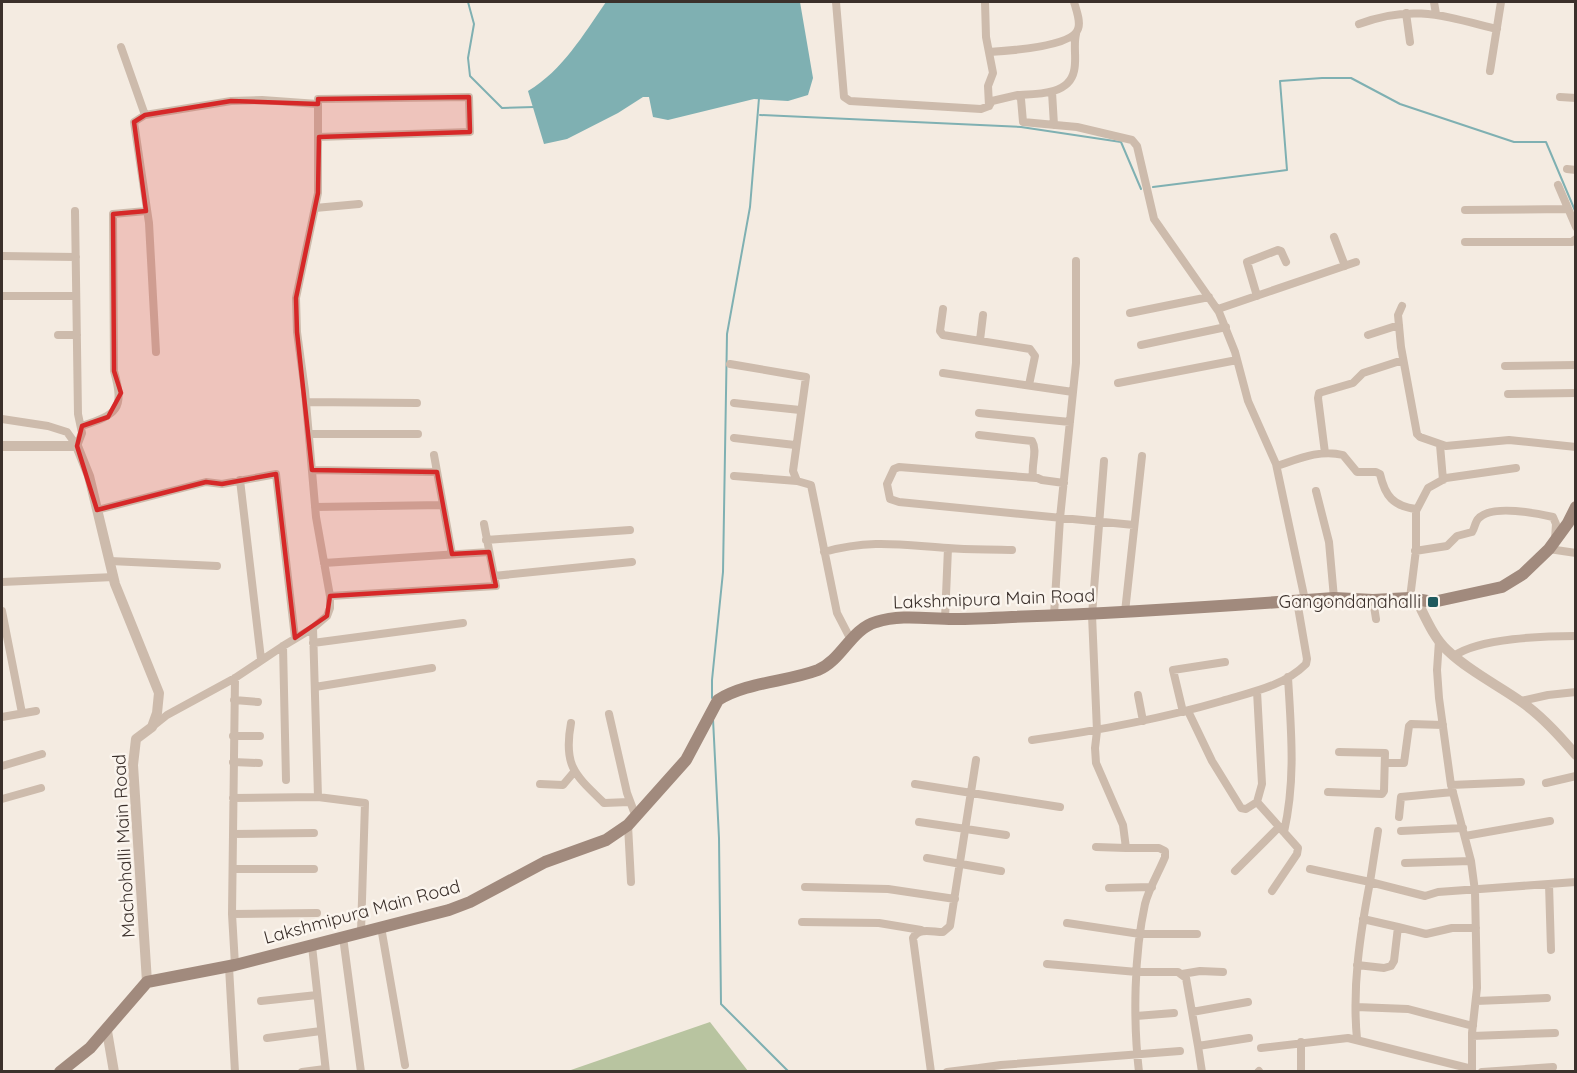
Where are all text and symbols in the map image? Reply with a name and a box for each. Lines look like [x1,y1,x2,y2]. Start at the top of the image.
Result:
street label: Lakshmipura Main Road [893,583,1095,614]
place label: Gangondanahalli [1278,590,1421,613]
marker: Gangondanahalli [1426,595,1440,609]
street label: Machohalli Main Road [107,754,140,939]
street label: Lakshmipura Main Road [261,874,463,949]

